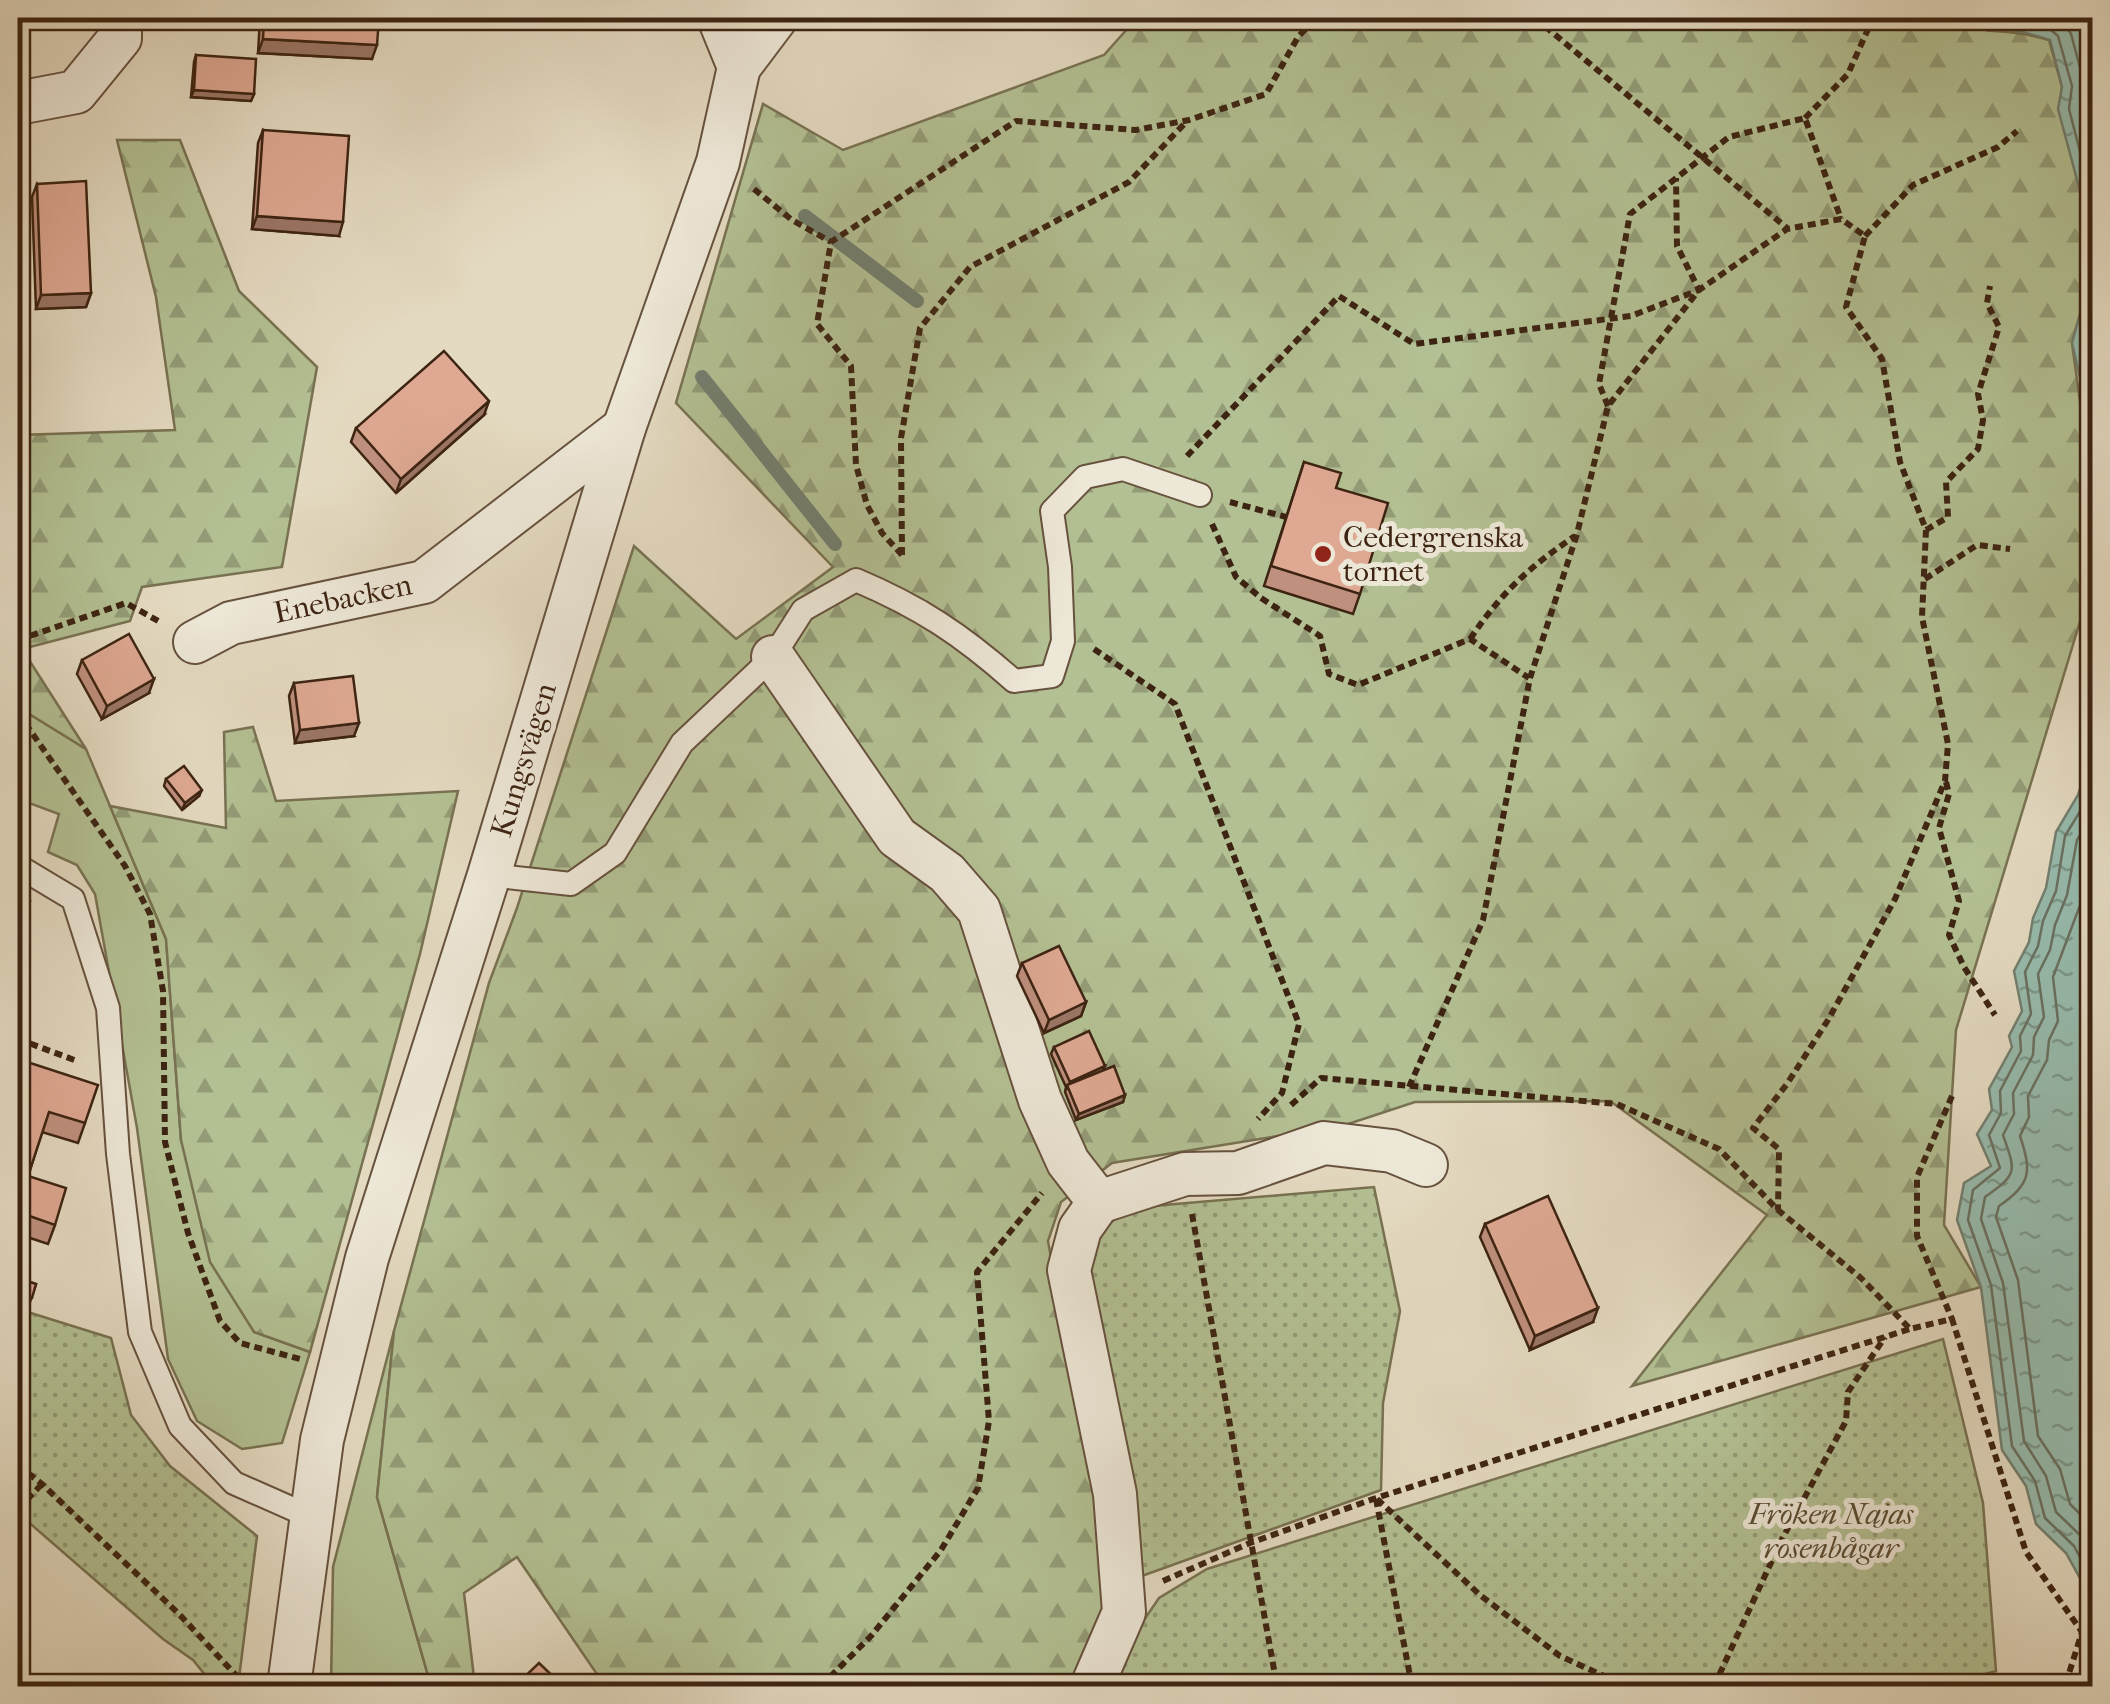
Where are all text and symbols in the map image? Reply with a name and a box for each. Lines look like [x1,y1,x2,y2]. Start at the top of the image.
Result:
place label: Cedergrenska tornet [1343,520,1524,589]
marker: Cedergrenska tornet [1312,543,1334,565]
street label: Enebacken [271,567,416,631]
street label: Kungsvägen [484,678,564,841]
park label: Fröken Najas rosenbågar [1748,1497,1914,1566]

